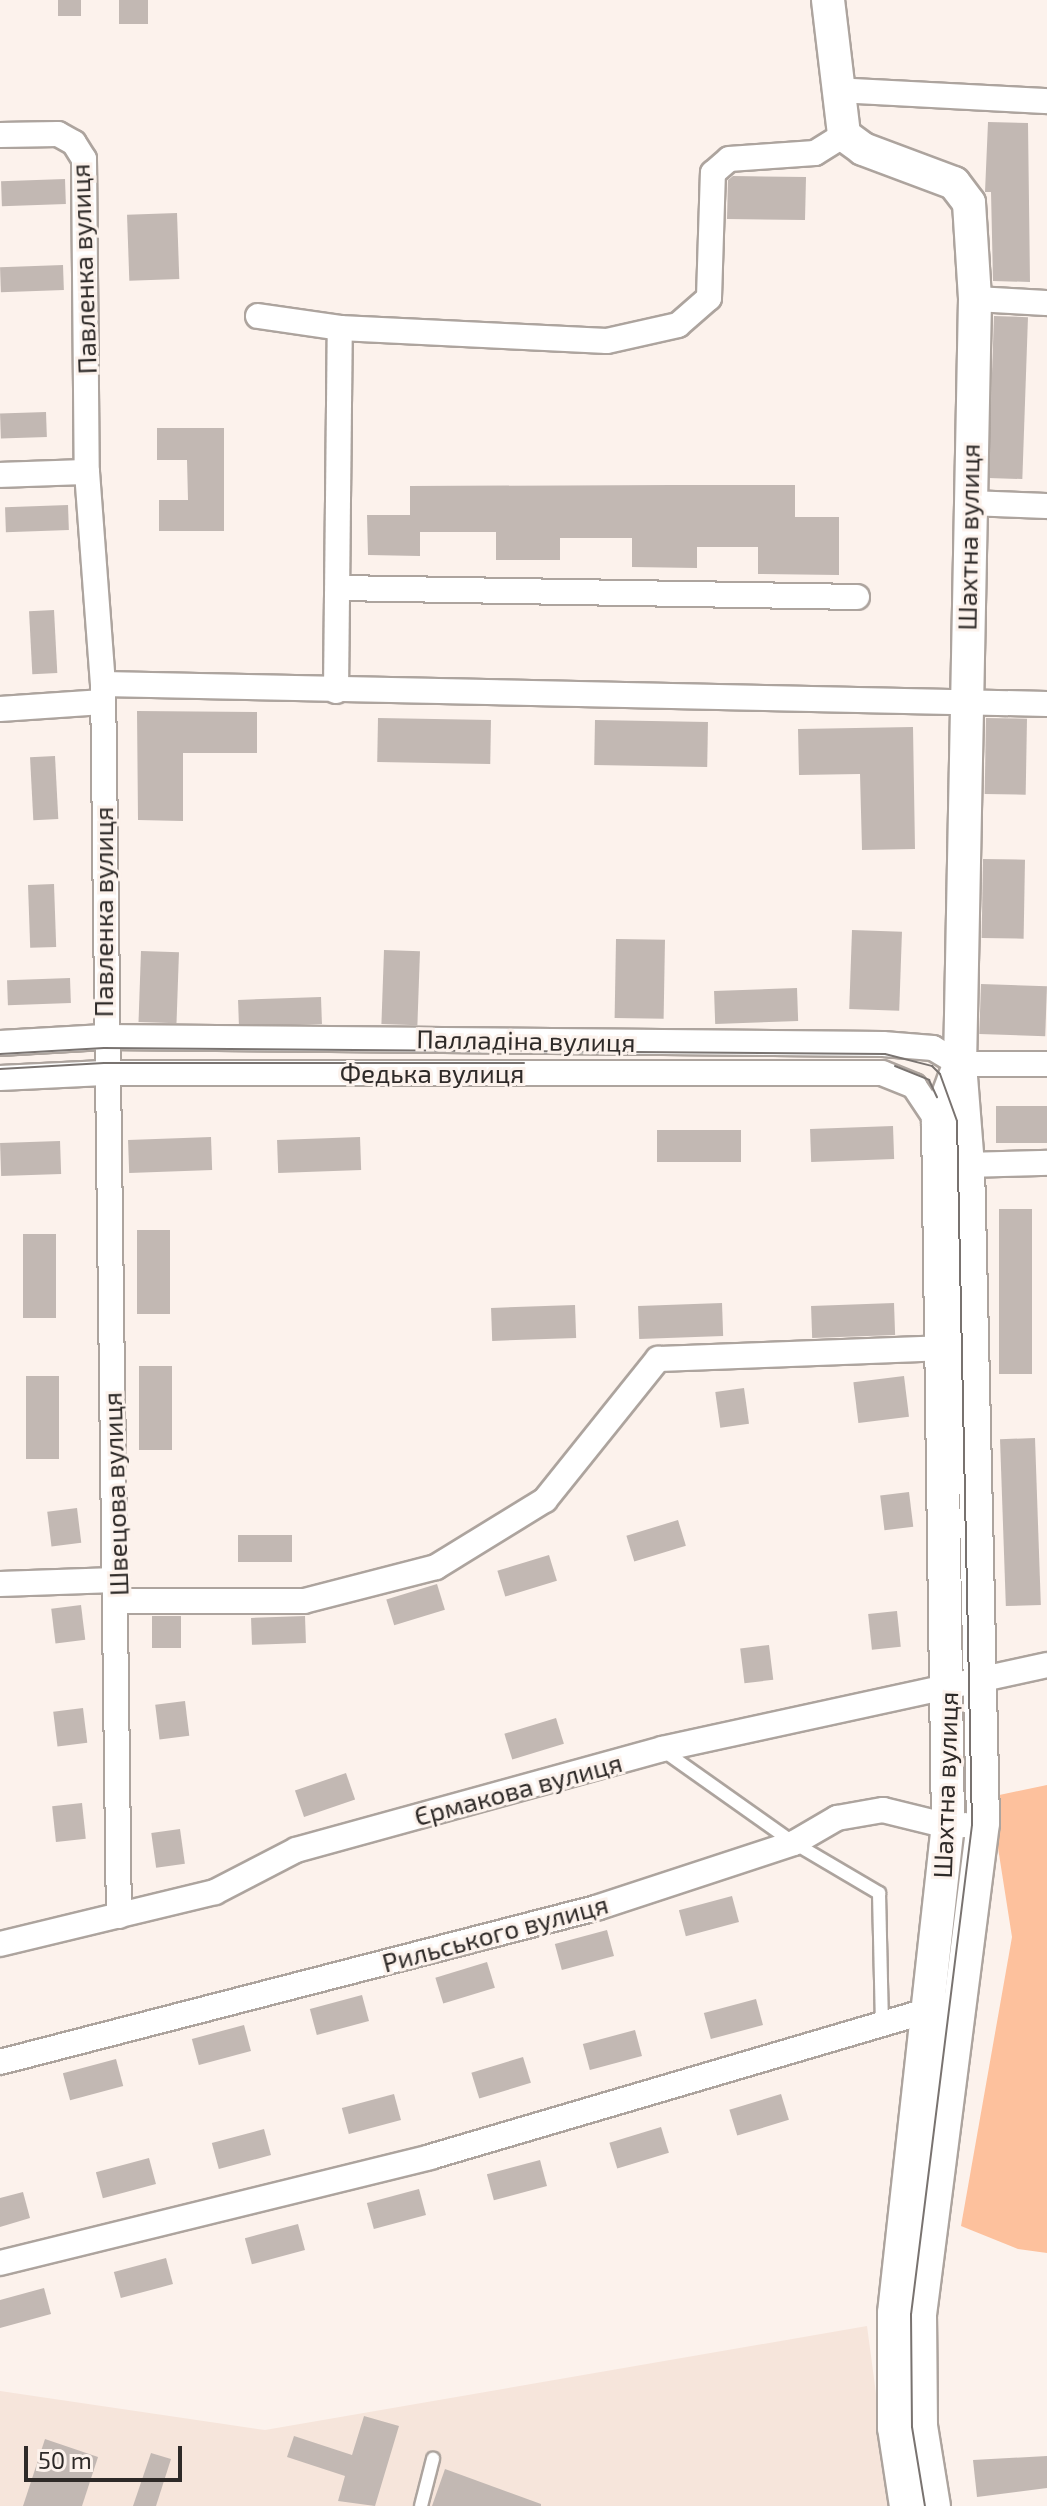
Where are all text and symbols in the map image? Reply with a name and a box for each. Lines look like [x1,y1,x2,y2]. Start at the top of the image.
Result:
street label: Павленка вулиця [64,163,102,375]
street label: Шахтна вулиця [951,443,985,631]
street label: Павленка вулиця [87,807,119,1017]
street label: Палладіна вулиця [416,1022,636,1058]
street label: Федька вулиця [340,1057,524,1089]
street label: Швецова вулиця [96,1392,134,1596]
street label: Шахтна вулиця [926,1691,964,1879]
street label: Єрмакова вулиця [411,1746,625,1832]
street label: Рильського вулиця [379,1888,611,1978]
scale bar [28,2430,186,2480]
text: 50 m [38,2445,92,2474]

